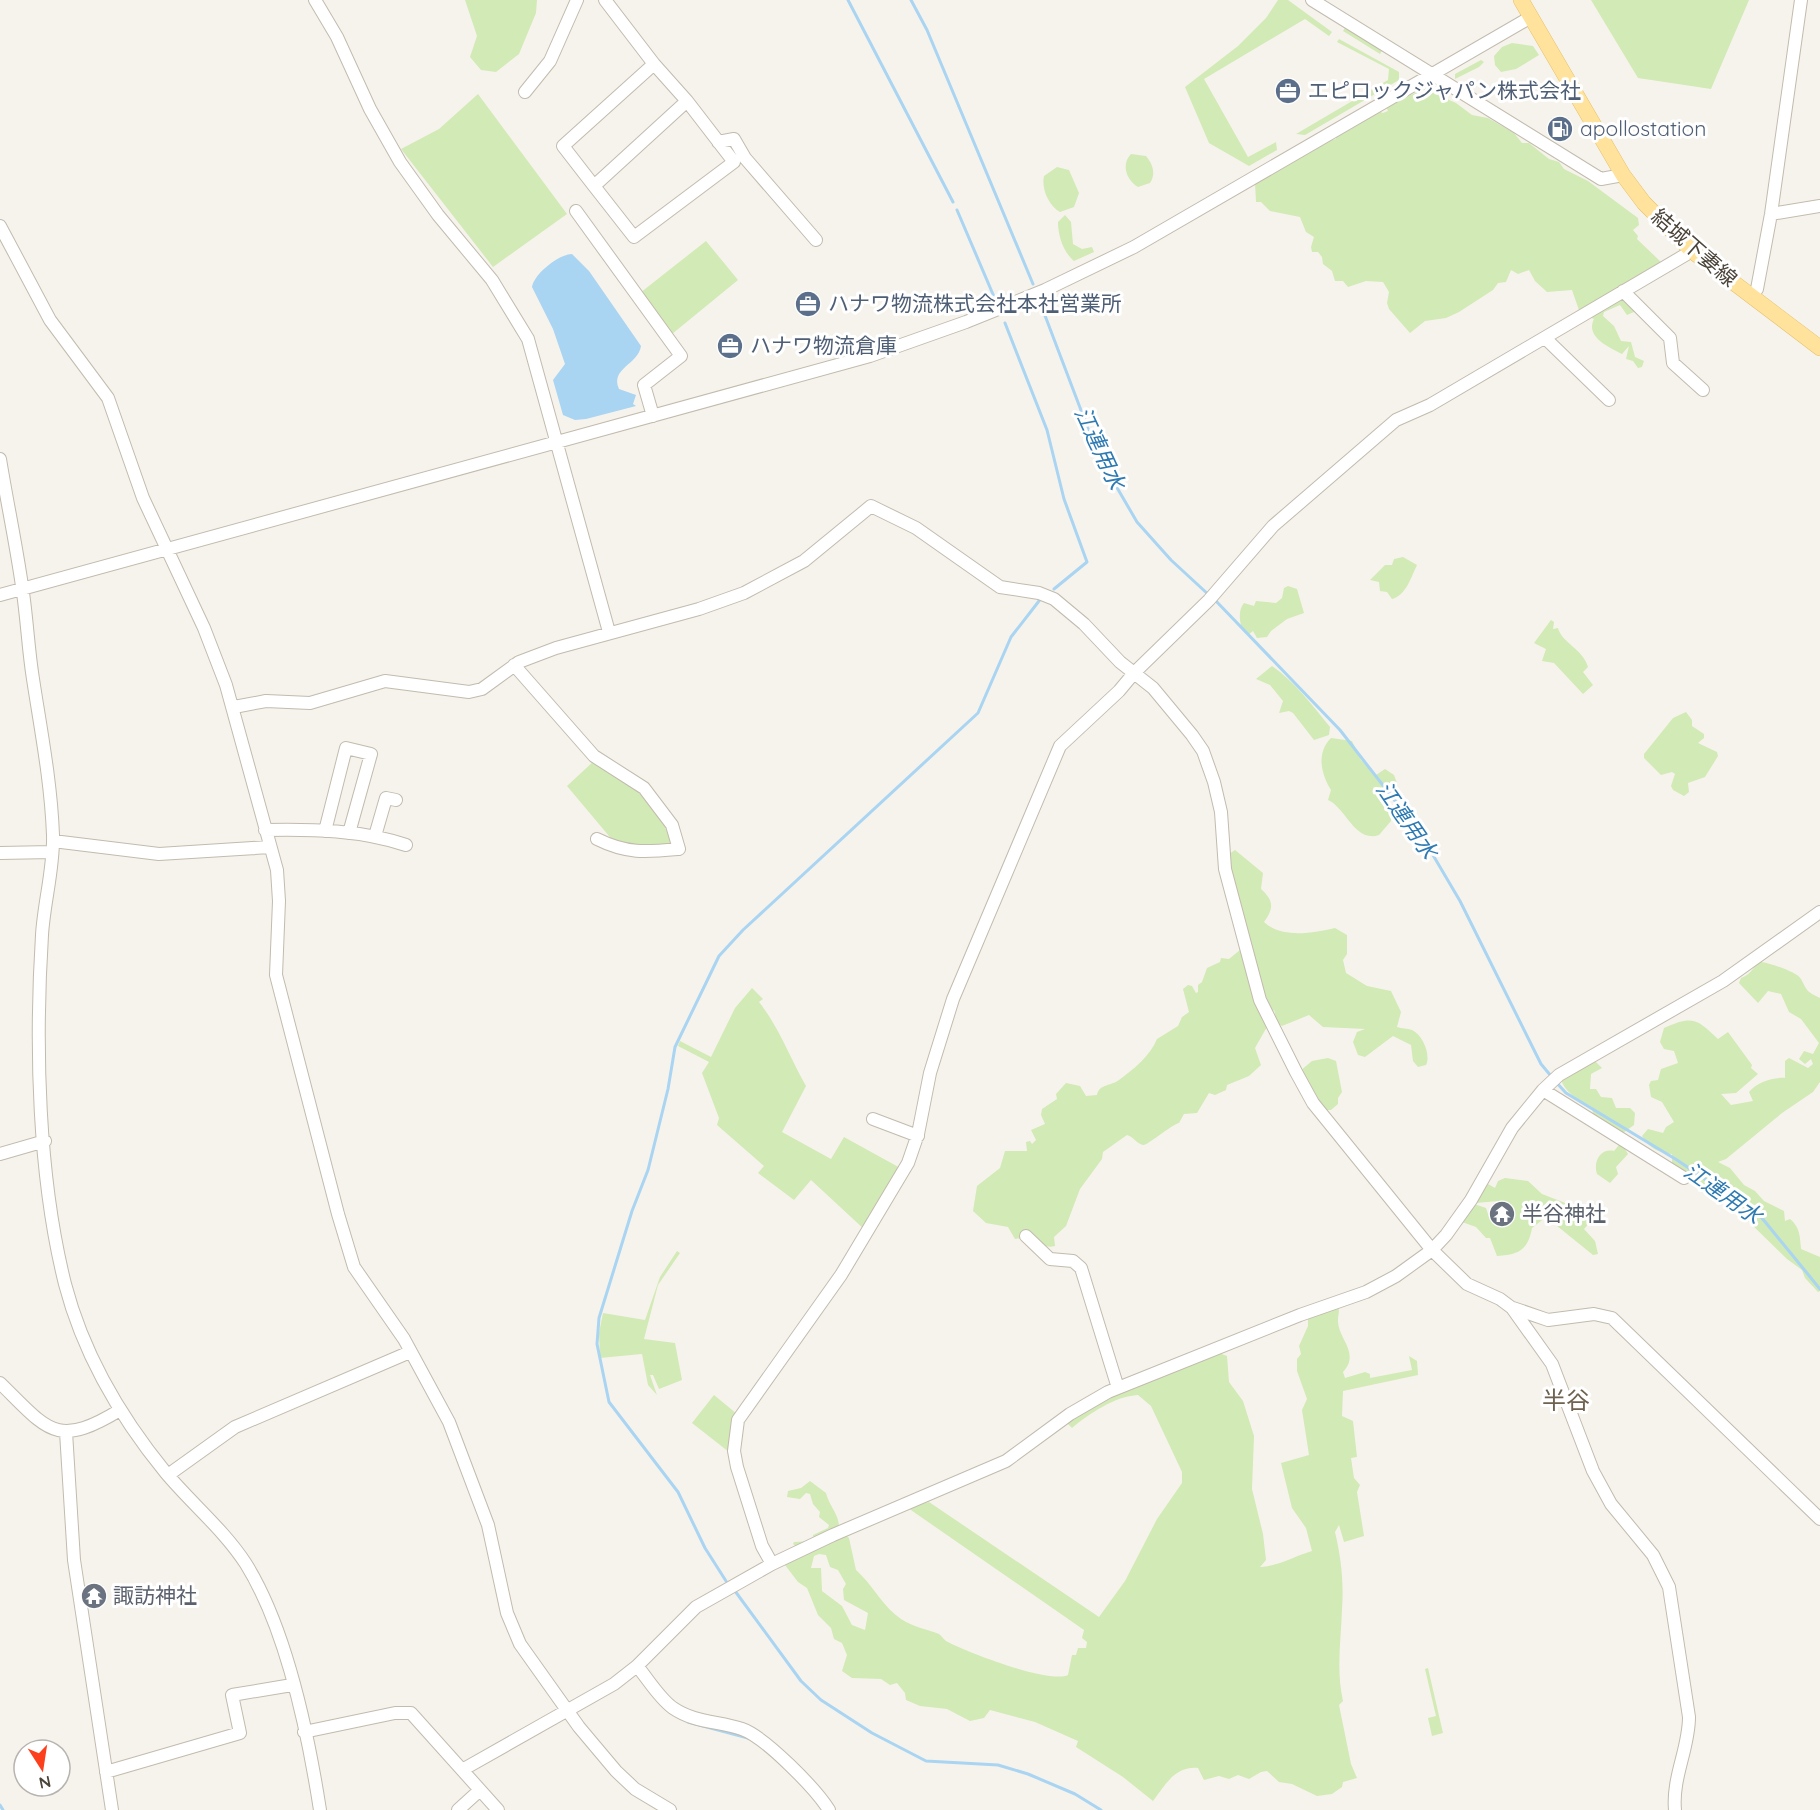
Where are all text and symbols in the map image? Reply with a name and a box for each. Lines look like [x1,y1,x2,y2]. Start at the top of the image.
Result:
office icon: エピロックジャパン株式会社 [1273,76,1303,106]
place label: エピロックジャパン株式会社 [1308,77,1581,103]
fuel station icon: apollostation [1545,114,1575,144]
place label: apollostation [1580,115,1706,141]
street label: 結城下妻線 [1647,203,1743,291]
office icon: ハナワ物流株式会社本社営業所 [793,289,823,319]
place label: ハナワ物流株式会社本社営業所 [828,290,1122,316]
office icon: ハナワ物流倉庫 [715,331,745,361]
place label: ハナワ物流倉庫 [750,332,897,358]
water label: 江連用水 [1069,402,1132,496]
water label: 江連用水 [1370,776,1445,866]
water label: 江連用水 [1679,1156,1769,1231]
temple icon: 半谷神社 [1487,1199,1517,1229]
place label: 半谷神社 [1522,1200,1606,1226]
district label: 半谷 [1542,1385,1590,1415]
temple icon: 諏訪神社 [79,1581,109,1611]
place label: 諏訪神社 [113,1582,197,1608]
north arrow [12,1738,72,1798]
text: N [37,1772,53,1794]

